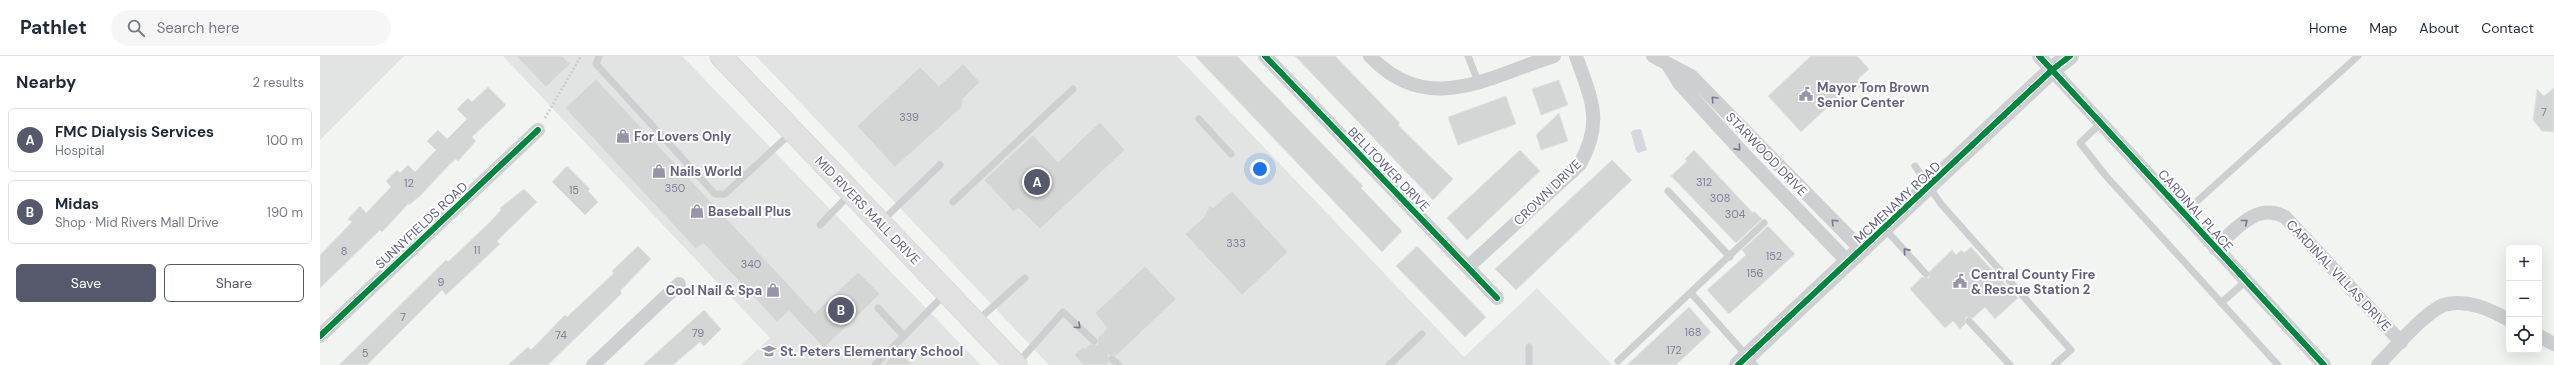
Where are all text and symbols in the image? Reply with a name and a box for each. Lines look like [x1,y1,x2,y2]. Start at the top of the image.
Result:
search box [111,10,391,46]
text: Pathlet [20,15,87,40]
icon: search [125,17,147,39]
text: Search here [157,18,239,38]
text: Home [2309,19,2347,37]
text: Map [2369,19,2397,37]
text: About [2419,19,2459,37]
text: Contact [2481,19,2534,37]
text: Nearby [16,71,76,93]
text: 2 results [253,74,304,91]
place label: Mayor Tom Brown Senior Center [1817,79,1929,111]
public building icon: Mayor Tom Brown Senior Center [1798,86,1814,102]
one-way arrow [1711,96,1719,104]
house number: 7 [2541,105,2547,119]
street label: STARWOOD DRIVE [1722,109,1811,200]
house number: 339 [899,110,919,124]
text: FMC Dialysis Services [55,122,214,142]
street label: BELLTOWER DRIVE [1344,124,1433,215]
shop icon: For Lovers Only [615,128,631,144]
place label: For Lovers Only [634,128,732,145]
text: A [25,132,35,149]
text: 100 m [266,132,303,149]
text: Hospital [55,142,104,159]
one-way arrow [1733,143,1741,151]
street label: MID RIVERS MALL DRIVE [811,153,924,268]
street label: CROWN DRIVE [1510,156,1585,229]
street label: MCMENAMY ROAD [1850,158,1944,247]
your location [1250,159,1270,179]
shop icon: Nails World [651,163,667,179]
place label: Nails World [670,163,742,180]
street label: CARDINAL PLACE [2154,166,2237,255]
pin: A [1024,167,1050,197]
house number: 312 [1696,175,1712,189]
house number: 12 [404,176,414,190]
street label: SUNNYFIELDS ROAD [372,178,471,273]
house number: 350 [665,181,685,195]
house number: 15 [569,183,579,197]
house number: 308 [1710,191,1730,205]
text: Midas [55,194,99,214]
shop icon: Baseball Plus [689,203,705,219]
place label: Baseball Plus [708,203,791,220]
text: B [26,204,34,221]
text: 190 m [267,204,303,221]
house number: 304 [1725,207,1746,221]
text: Shop · Mid Rivers Mall Drive [55,214,219,231]
street label: CARDINAL VILLAS DRIVE [2283,216,2395,335]
one-way arrow [1831,219,1839,227]
one-way arrow [2240,220,2247,227]
house number: 333 [1226,236,1246,250]
house number: 11 [474,243,480,257]
house number: 8 [341,244,347,258]
map controls [2506,245,2542,353]
button: + [2506,245,2542,281]
one-way arrow [1903,248,1910,256]
house number: 152 [1766,249,1782,263]
house number: 340 [741,257,761,271]
button: Save [16,264,156,302]
button: Share [164,264,304,302]
house number: 156 [1746,266,1764,280]
place label: Central County Fire & Rescue Station 2 [1971,266,2096,298]
public building icon: Central County Fire & Rescue Station 2 [1952,273,1968,289]
house number: 9 [438,275,445,289]
button: − [2506,281,2542,317]
place label: Cool Nail & Spa [666,282,762,299]
shop icon: Cool Nail & Spa [765,282,781,298]
pin: B [828,295,854,325]
house number: 7 [400,310,406,324]
button: locate [2506,317,2542,353]
one-way arrow [1074,322,1081,329]
house number: 168 [1684,325,1702,339]
house number: 79 [692,326,704,340]
house number: 74 [555,328,567,342]
school or university icon: St. Peters Elementary School [761,343,777,359]
place label: St. Peters Elementary School [780,343,963,360]
house number: 172 [1666,343,1682,357]
house number: 5 [362,346,369,360]

